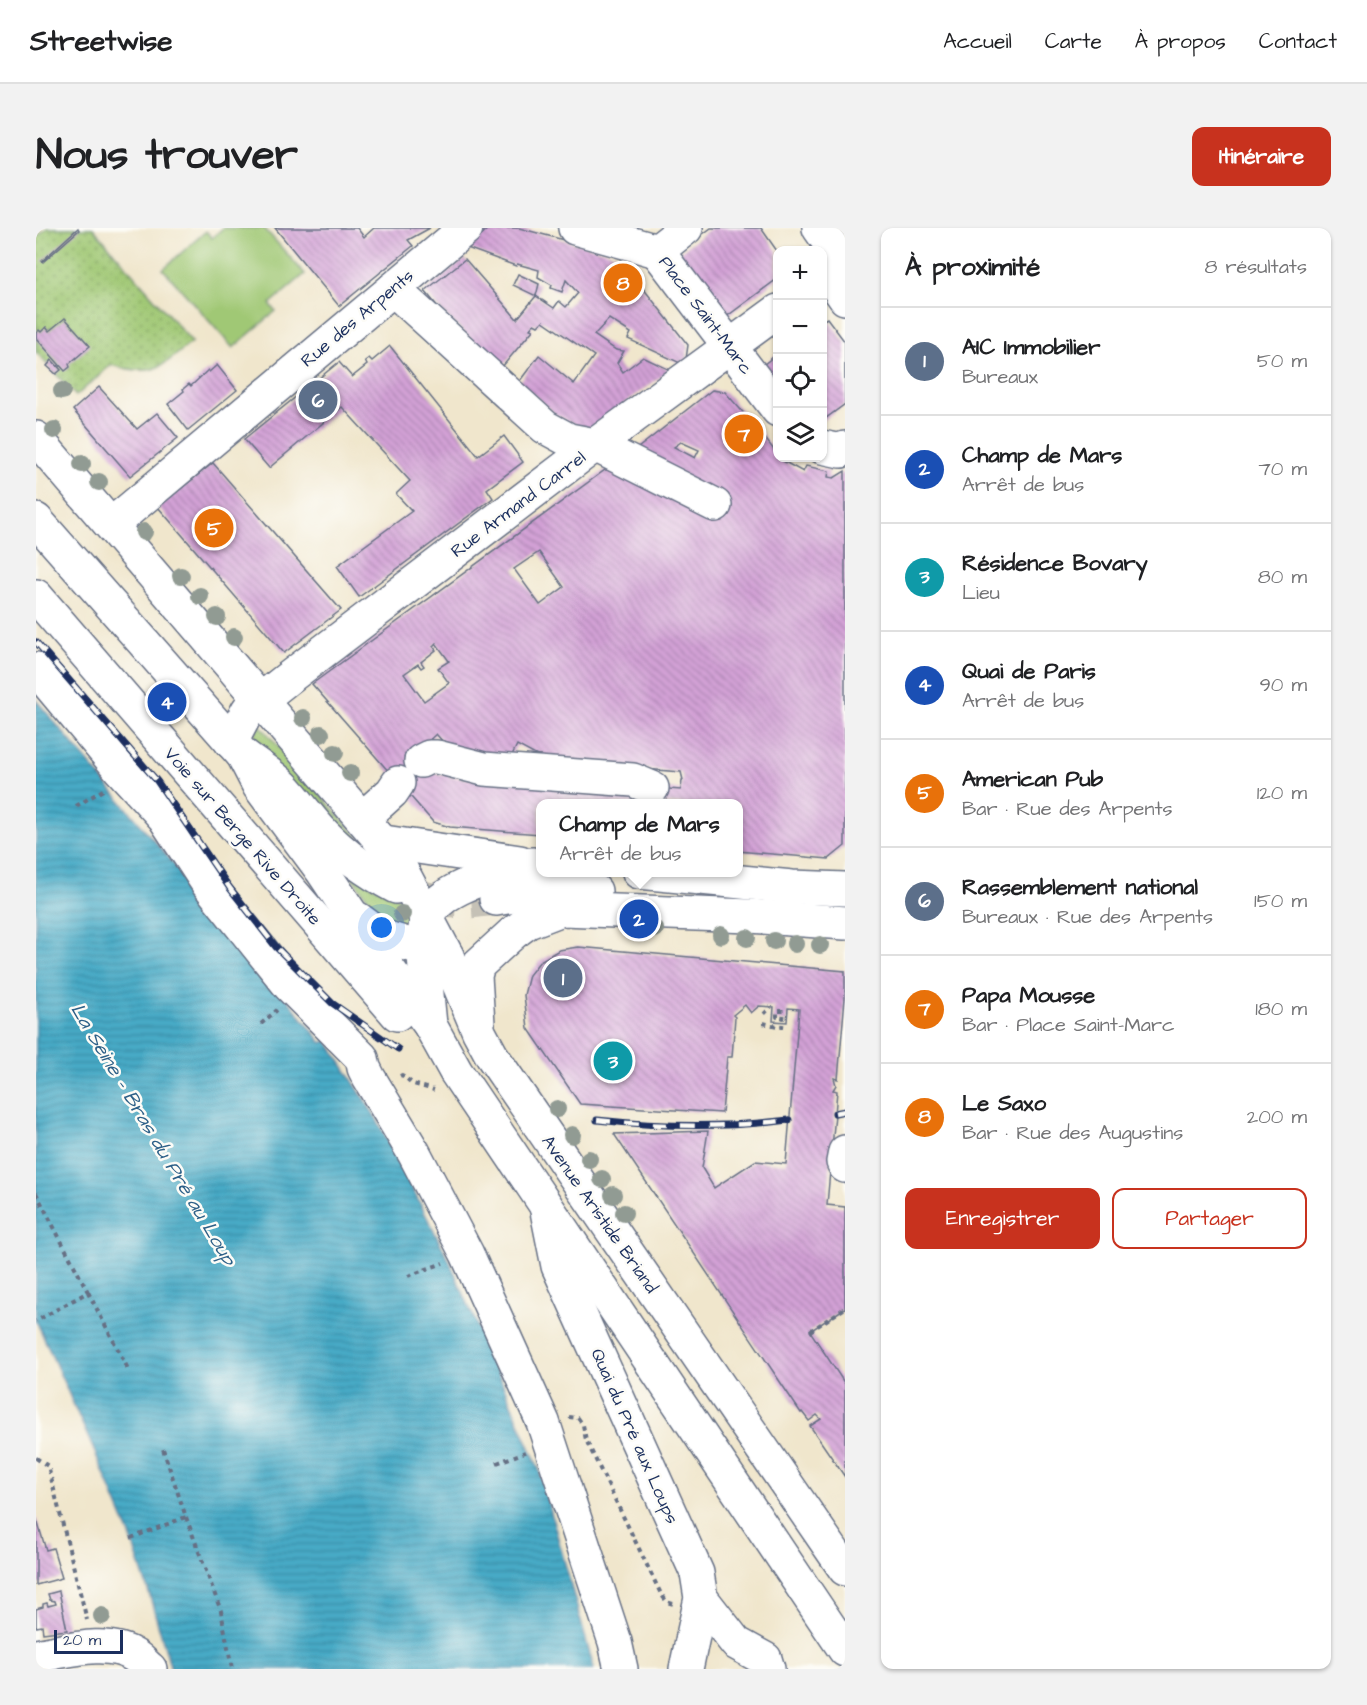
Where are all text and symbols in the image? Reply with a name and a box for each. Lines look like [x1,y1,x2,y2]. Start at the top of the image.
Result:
text: Streetwise [30,22,172,61]
text: Accueil [943,27,1012,56]
text: Carte [1045,27,1102,56]
text: À propos [1135,27,1226,56]
text: Contact [1259,27,1337,56]
text: Nous trouver [36,127,298,185]
button: Itinéraire [1192,127,1331,186]
map controls [773,246,827,462]
button: + [773,246,827,300]
text: À proximité [905,249,1040,285]
street label: Place Saint-Marc [653,251,758,380]
text: 8 résultats [1204,253,1307,281]
pin: 8 [604,260,642,306]
street label: Rue des Arpents [295,264,419,373]
button: − [773,300,827,354]
text: AIC Immobilier [962,332,1100,363]
text: 1 [923,347,926,375]
text: 50 m [1257,347,1307,375]
button: locate [773,354,827,408]
text: Bureaux [962,363,1038,391]
pin: 6 [298,378,338,423]
button: layers [773,408,827,462]
pin: 7 [724,412,764,456]
text: Champ de Mars [962,440,1122,471]
street label: Rue Armand Carrel [446,445,591,564]
text: 2 [919,455,930,483]
text: 70 m [1259,455,1307,483]
text: Arrêt de bus [962,471,1084,499]
pin: 5 [194,506,234,550]
text: Résidence Bovary [962,548,1148,579]
text: 3 [919,563,930,591]
text: 80 m [1258,563,1307,591]
text: Lieu [962,579,1000,607]
text: Quai de Paris [962,656,1096,687]
text: 4 [918,671,931,699]
text: 90 m [1259,671,1307,699]
pin: 4 [148,680,186,724]
text: Arrêt de bus [962,687,1084,715]
street label: Voie sur Berge Rive Droite [158,742,327,932]
text: American Pub [962,764,1103,795]
text: 5 [917,779,932,807]
text: 120 m [1257,779,1307,807]
text: Bar · Rue des Arpents [962,795,1173,823]
popup [536,799,743,877]
text: Champ de Mars [559,809,720,840]
text: Arrêt de bus [559,840,682,868]
text: Rassemblement national [962,872,1198,903]
text: 6 [918,887,931,915]
text: 150 m [1254,887,1307,915]
pin: 2 [620,896,658,942]
text: Bureaux · Rue des Arpents [962,903,1213,931]
your location [367,913,396,942]
pin: 1 [544,956,582,1000]
text: Papa Mousse [962,980,1095,1011]
text: 7 [918,995,931,1023]
text: 180 m [1255,995,1307,1023]
water label: La Seine - Bras du Pré au Loup [64,998,244,1272]
text: Bar · Place Saint-Marc [962,1011,1175,1039]
pin: 3 [594,1038,632,1084]
text: Le Saxo [962,1088,1046,1119]
text: 8 [918,1103,931,1131]
text: 200 m [1247,1103,1307,1131]
text: Bar · Rue des Augustins [962,1119,1183,1147]
street label: Avenue Aristide Briand [535,1130,664,1298]
button: Enregistrer [905,1188,1100,1249]
button: Partager [1112,1188,1307,1249]
street label: Quai du Pré aux Loups [585,1344,685,1528]
scale bar [54,1627,123,1654]
text: 20 m [63,1629,101,1651]

